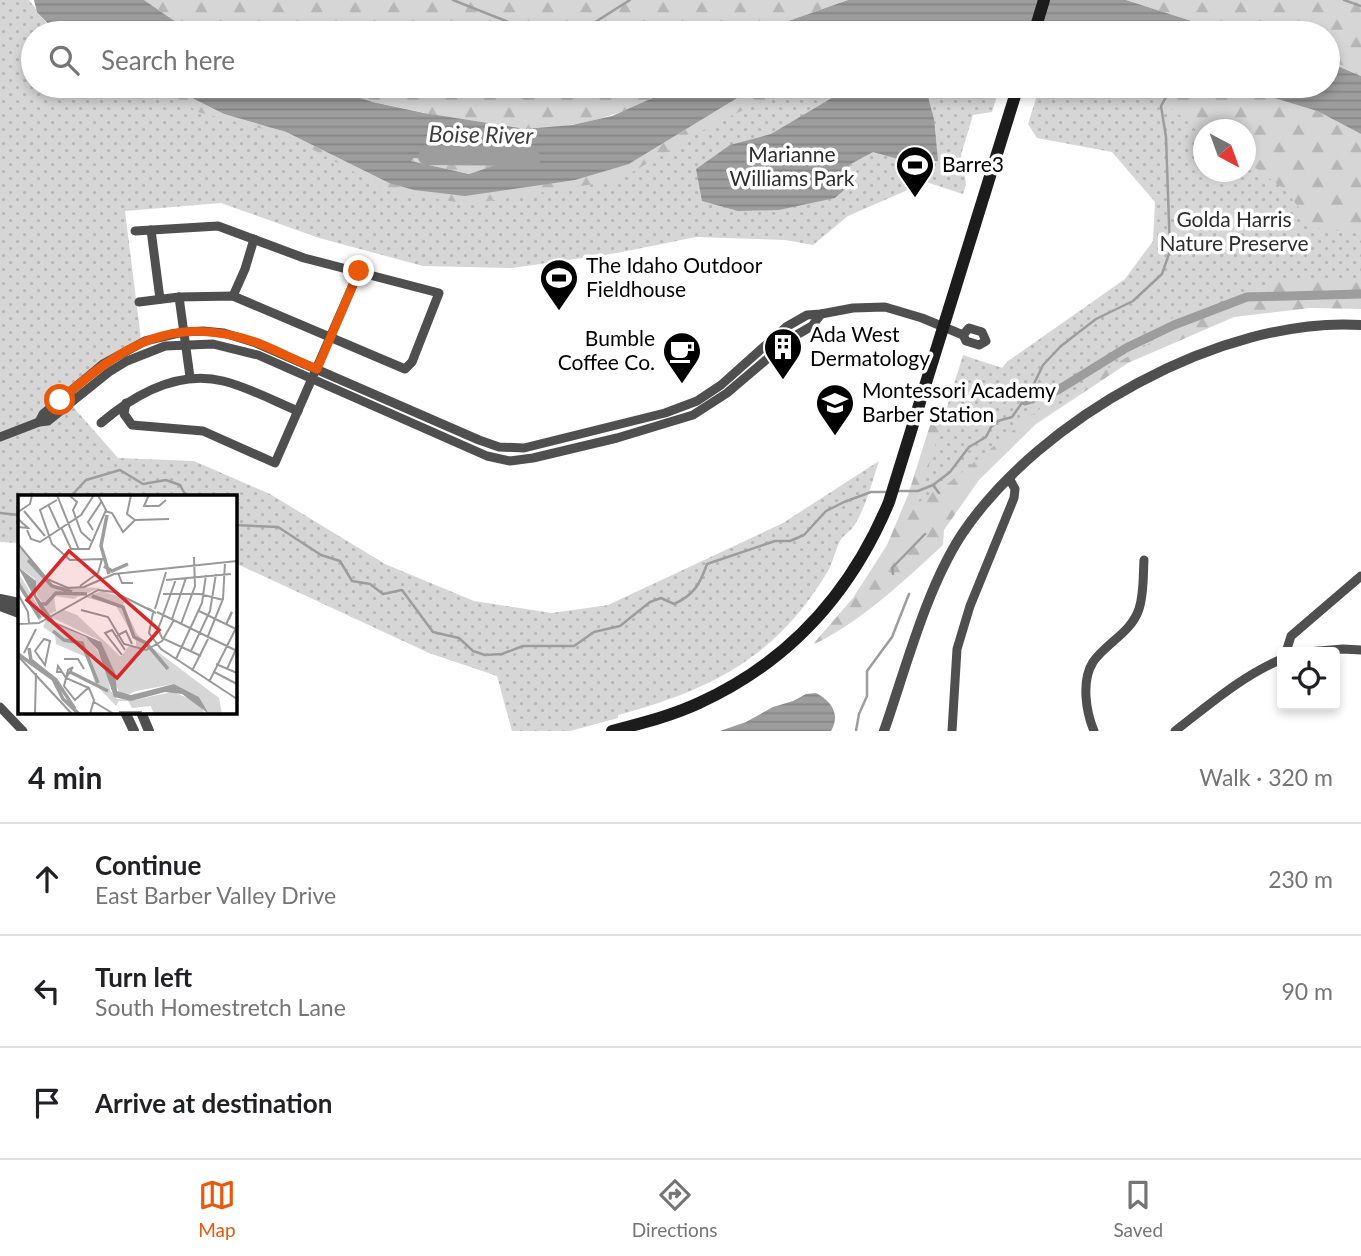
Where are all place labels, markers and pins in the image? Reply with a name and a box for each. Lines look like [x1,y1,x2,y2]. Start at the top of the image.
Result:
sports icon: Barre3 [894,144,936,199]
place label: Barre3 [942,151,1004,176]
place label: The Idaho Outdoor Fieldhouse [586,252,763,301]
sports icon: The Idaho Outdoor Fieldhouse [538,257,580,312]
place label: Ada West Dermatology [810,321,930,370]
place label: Bumble Coffee Co. [558,325,655,374]
building icon: Ada West Dermatology [762,326,804,381]
cafe icon: Bumble Coffee Co. [661,330,703,385]
place label: Montessori Academy Barber Station [862,377,1056,426]
school or university icon: Montessori Academy Barber Station [814,382,856,437]

